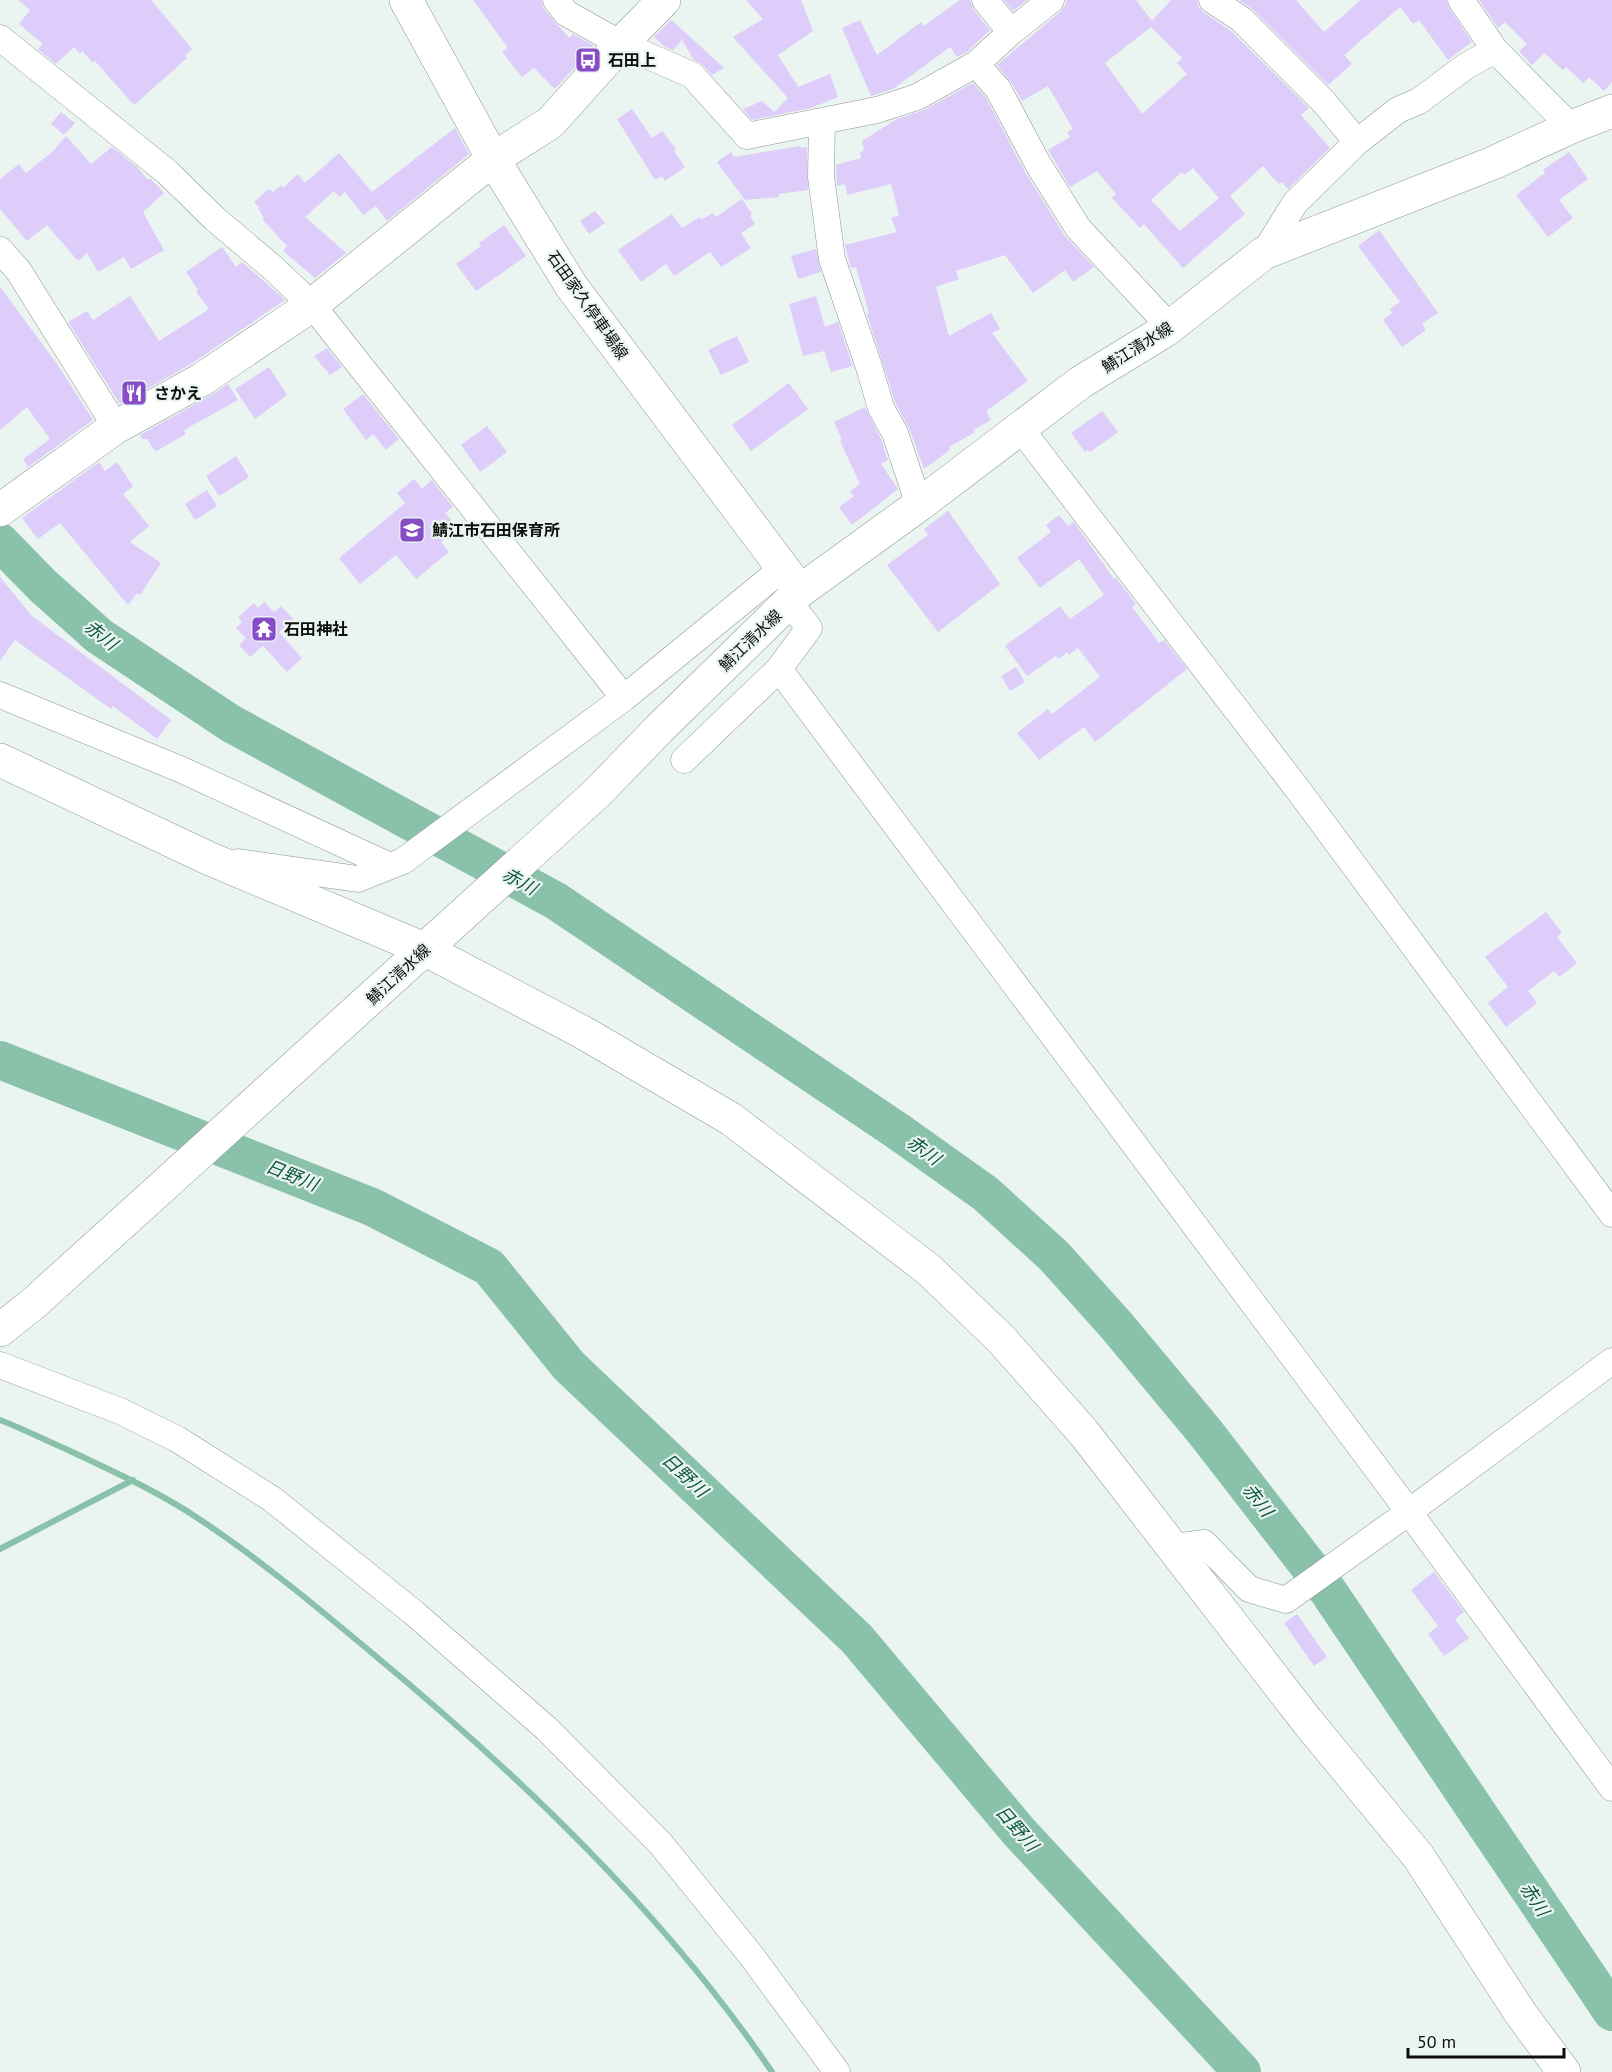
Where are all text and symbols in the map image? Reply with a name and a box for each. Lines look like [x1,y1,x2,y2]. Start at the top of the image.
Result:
bus stop icon: 石田上 [573,45,603,75]
place label: 石田上 [608,50,656,70]
street label: 石田家久停車場線 [543,247,633,363]
street label: 鯖江清水線 [1098,317,1176,377]
restaurant icon: さかえ [119,378,149,408]
place label: さかえ [154,383,202,403]
school or university icon: 鯖江市石田保育所 [397,515,427,545]
place label: 鯖江市石田保育所 [432,520,560,540]
street label: 鯖江清水線 [714,605,786,675]
temple icon: 石田神社 [249,614,279,644]
water label: 赤川 [80,615,124,656]
place label: 石田神社 [284,619,348,639]
water label: 赤川 [499,862,543,901]
street label: 鯖江清水線 [362,939,434,1009]
water label: 赤川 [903,1130,947,1171]
water label: 日野川 [263,1154,323,1197]
water label: 日野川 [657,1448,714,1503]
water label: 赤川 [1238,1479,1279,1523]
water label: 日野川 [991,1800,1045,1857]
water label: 赤川 [1515,1878,1556,1922]
scale bar [1408,2021,1564,2059]
text: 50 m [1417,2030,1456,2053]

